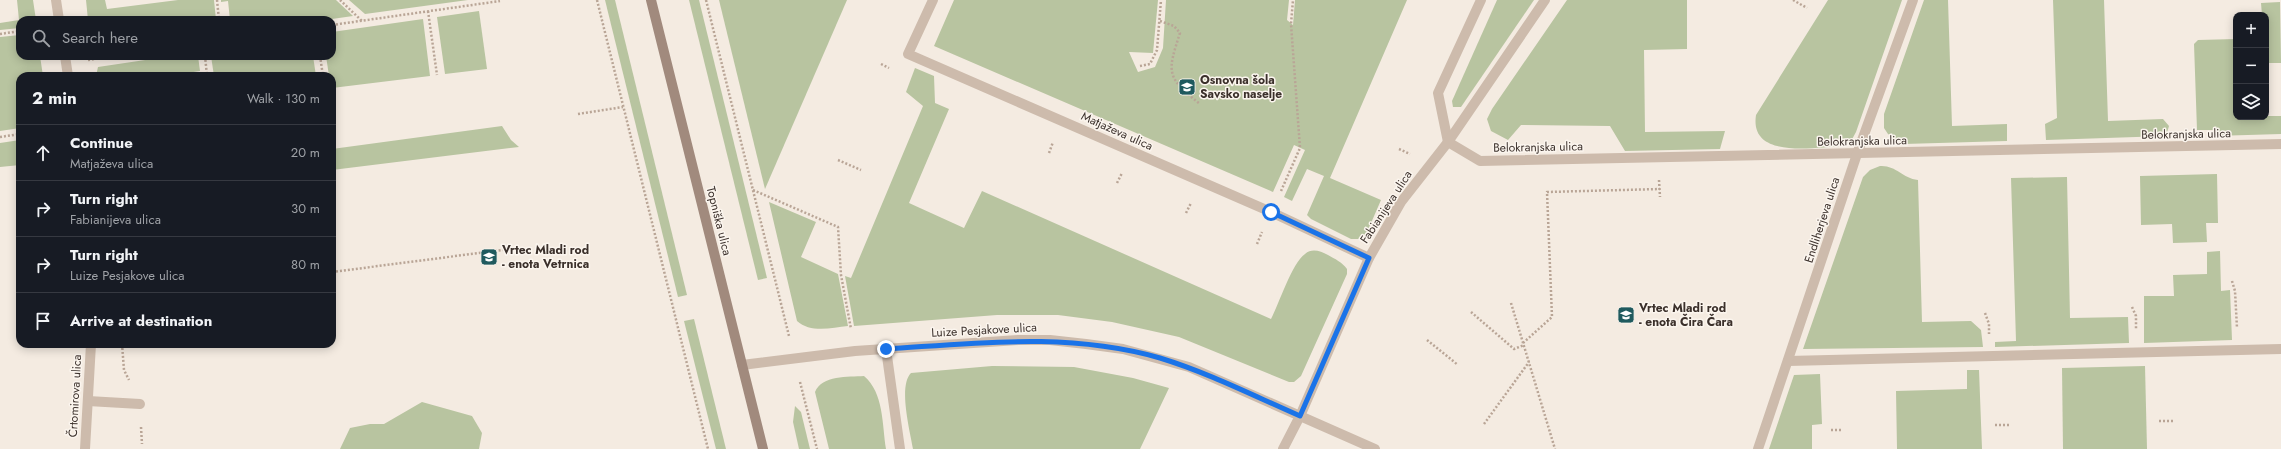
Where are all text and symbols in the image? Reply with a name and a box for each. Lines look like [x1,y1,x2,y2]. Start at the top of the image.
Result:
map controls [2233,12,2269,120]
button: + [2233,12,2269,48]
search box [16,16,336,60]
icon: search [30,27,52,49]
text: Search here [62,27,138,49]
button: − [2233,48,2269,84]
place label: Osnovna šola Savsko naselje [1200,71,1282,103]
school or university icon: Osnovna šola Savsko naselje [1177,77,1197,97]
button: layers [2233,84,2269,120]
text: 2 min [32,86,77,110]
text: Walk · 130 m [247,89,320,108]
street label: Matjaževa ulica [1078,107,1156,155]
street label: Belokranjska ulica [2141,124,2231,144]
street label: Belokranjska ulica [1817,131,1907,151]
text: Continue [70,132,133,154]
street label: Belokranjska ulica [1493,137,1583,157]
icon: ahead [32,142,54,164]
text: 20 m [291,143,320,162]
text: Matjaževa ulica [70,154,153,173]
street label: Fabianijeva ulica [1356,167,1417,247]
street label: Endliherjeva ulica [1800,174,1844,265]
street label: Topniška ulica [702,185,736,258]
text: Turn right [70,188,138,210]
icon: right [32,198,54,220]
text: 30 m [291,199,320,218]
route start [1262,203,1280,221]
text: Fabianijeva ulica [70,210,161,229]
place label: Vrtec Mladi rod - enota Vetrnica [501,241,589,273]
text: Turn right [70,244,138,266]
school or university icon: Vrtec Mladi rod - enota Vetrnica [479,247,499,267]
icon: right [32,254,54,276]
text: 80 m [291,255,320,274]
text: Luize Pesjakove ulica [70,266,185,285]
place label: Vrtec Mladi rod - enota Čira Čara [1638,299,1733,331]
school or university icon: Vrtec Mladi rod - enota Čira Čara [1616,305,1636,325]
icon: arrive [32,310,54,332]
text: Arrive at destination [70,310,212,332]
street label: Luize Pesjakove ulica [931,318,1037,342]
route end [877,340,895,358]
street label: Črtomirova ulica [64,354,86,438]

